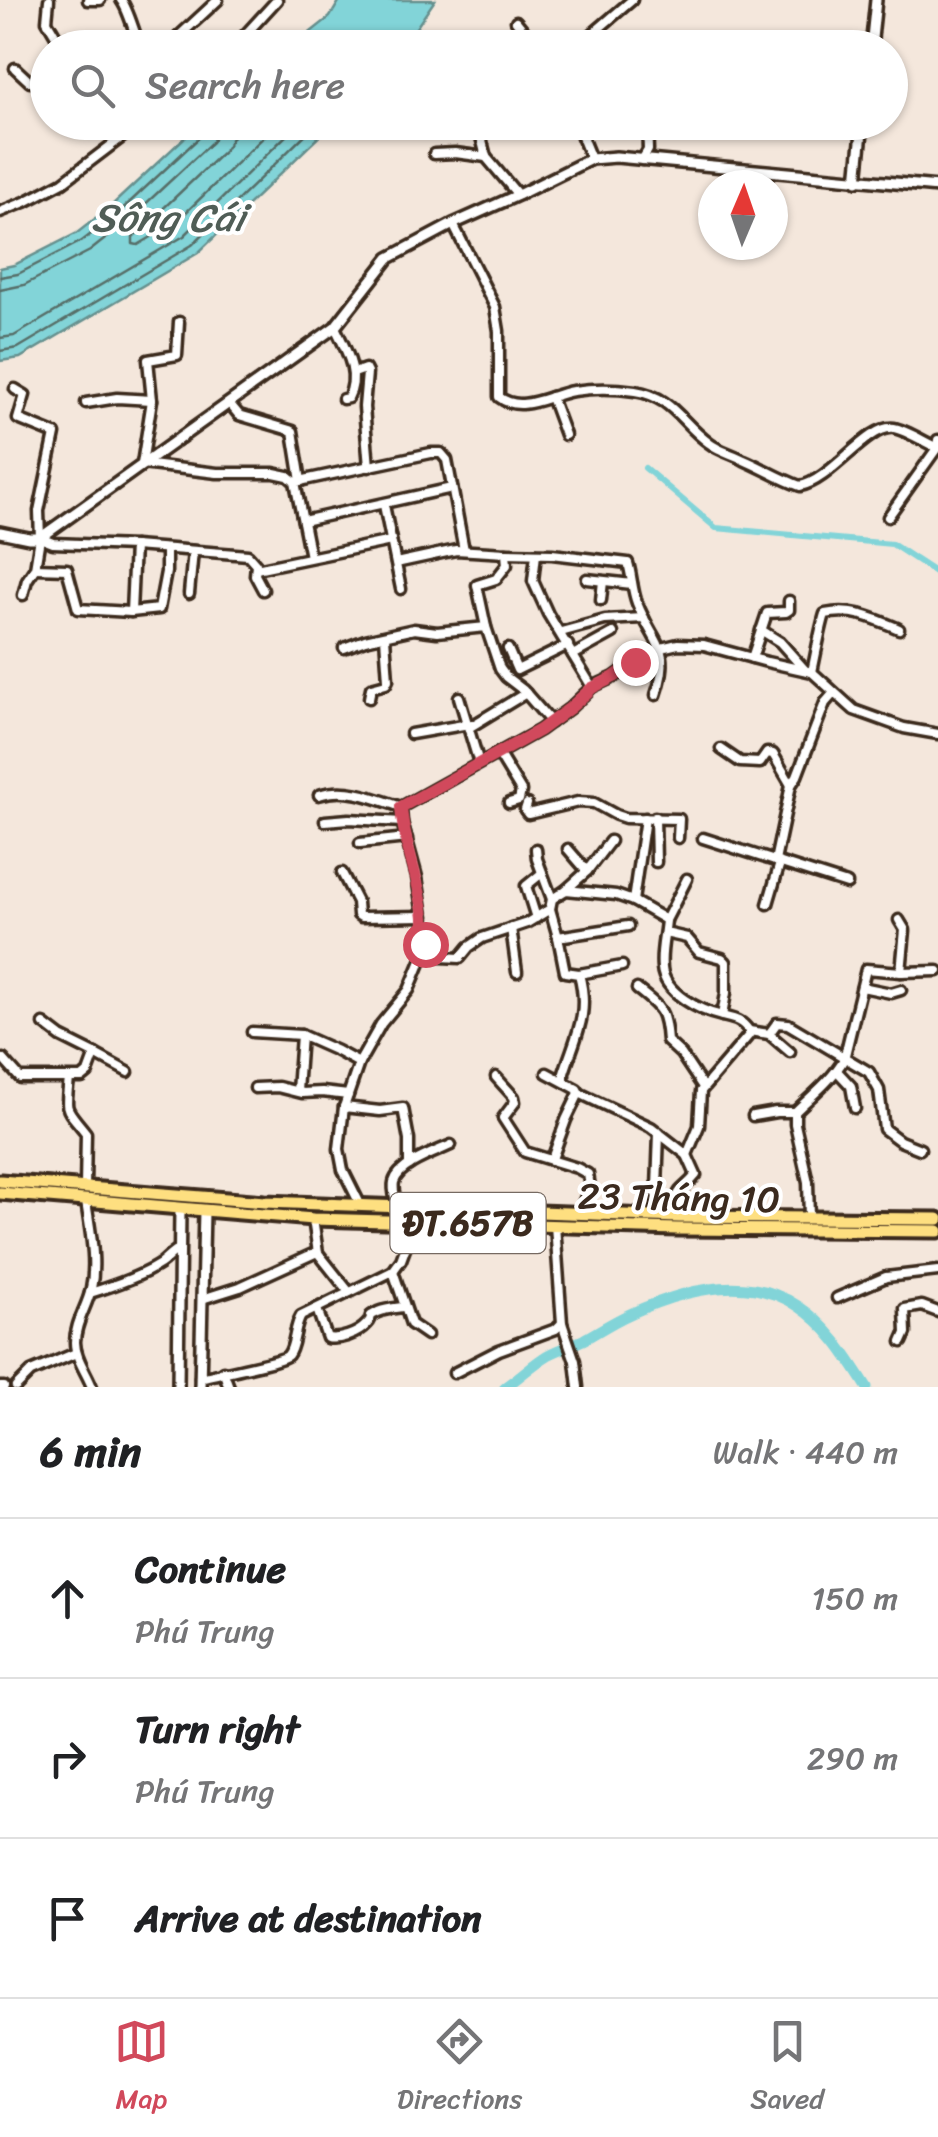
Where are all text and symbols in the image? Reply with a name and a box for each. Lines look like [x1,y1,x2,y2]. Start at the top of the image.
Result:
search box [30,30,908,140]
text: Search here [145,52,345,119]
icon: search [65,58,120,113]
north arrow [698,170,788,260]
water label: Sông Cái [91,182,253,253]
route end [613,640,659,686]
route start [403,922,449,968]
street label: 23 Tháng 10 [577,1163,781,1233]
road number: ĐT.657B [390,1193,546,1253]
text: 6 min [40,1415,141,1489]
text: Walk · 440 m [713,1424,898,1481]
text: Continue [135,1536,286,1603]
text: 150 m [812,1570,898,1627]
icon: ahead [40,1571,95,1626]
text: Phú Trung [135,1603,275,1660]
text: Turn right [135,1696,300,1763]
text: 290 m [807,1730,898,1787]
icon: right [40,1731,95,1786]
text: Phú Trung [135,1763,275,1820]
text: Arrive at destination [135,1885,482,1952]
icon: arrive [40,1891,95,1946]
tab: Map [114,2014,169,2123]
tab: Directions [397,2014,522,2123]
tab: Saved [750,2014,824,2123]

